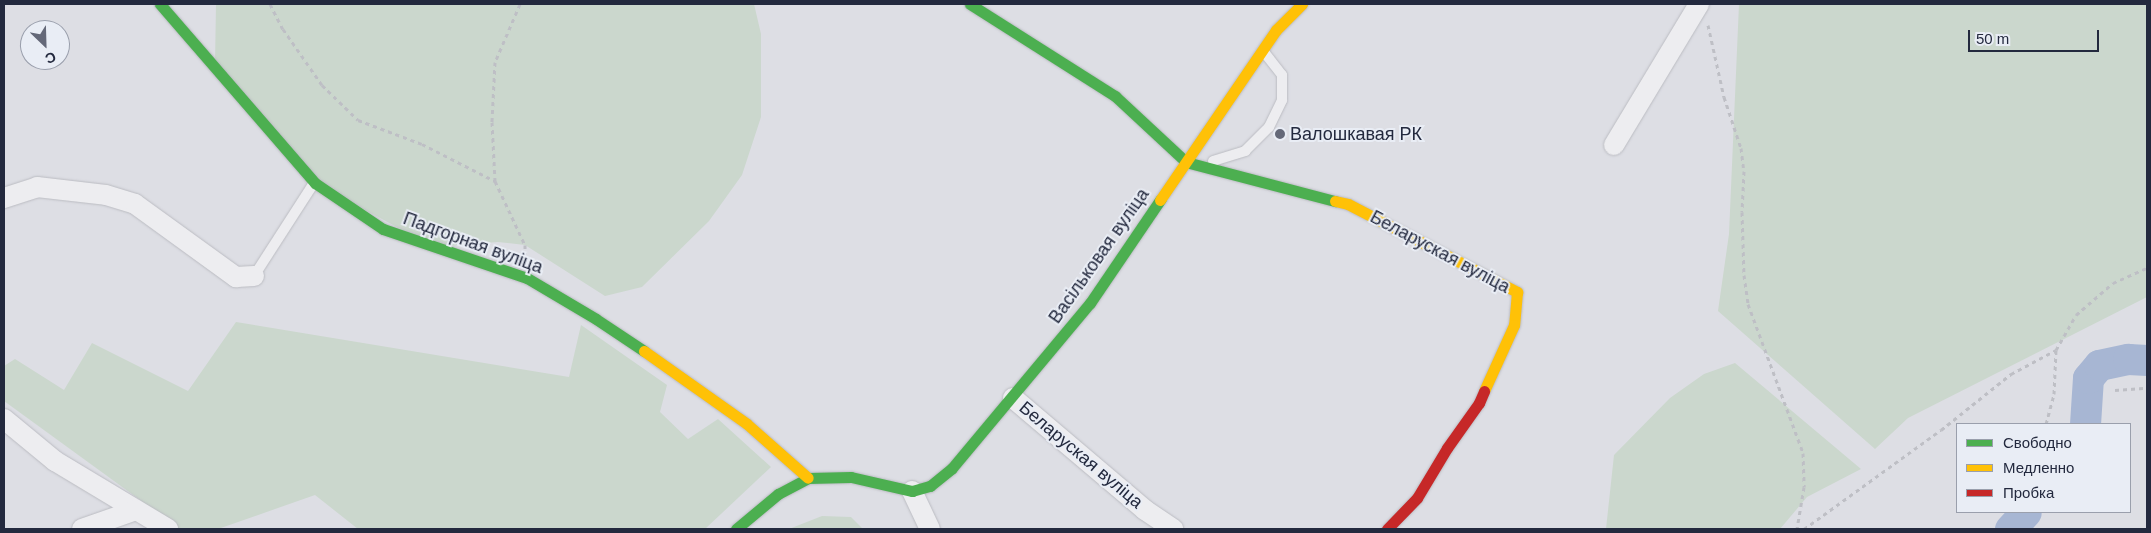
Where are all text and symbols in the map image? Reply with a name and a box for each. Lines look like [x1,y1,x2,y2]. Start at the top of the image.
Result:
north arrow [20,20,70,70]
scale bar [1971,20,2102,52]
text: 50 m [1976,30,2009,47]
text: С [43,48,59,67]
place label: Валошкавая РК [1290,123,1422,145]
marker: Валошкавая РК [1274,128,1286,140]
street label: Васільковая вуліца [1044,184,1154,328]
street label: Беларуская вуліца [1367,206,1513,298]
street label: Падгорная вуліца [400,208,546,278]
street label: Беларуская вуліца [1015,397,1147,513]
legend [1956,423,2131,513]
text: Свободно [2003,434,2072,451]
text: Медленно [2003,459,2074,476]
text: Пробка [2003,484,2054,501]

